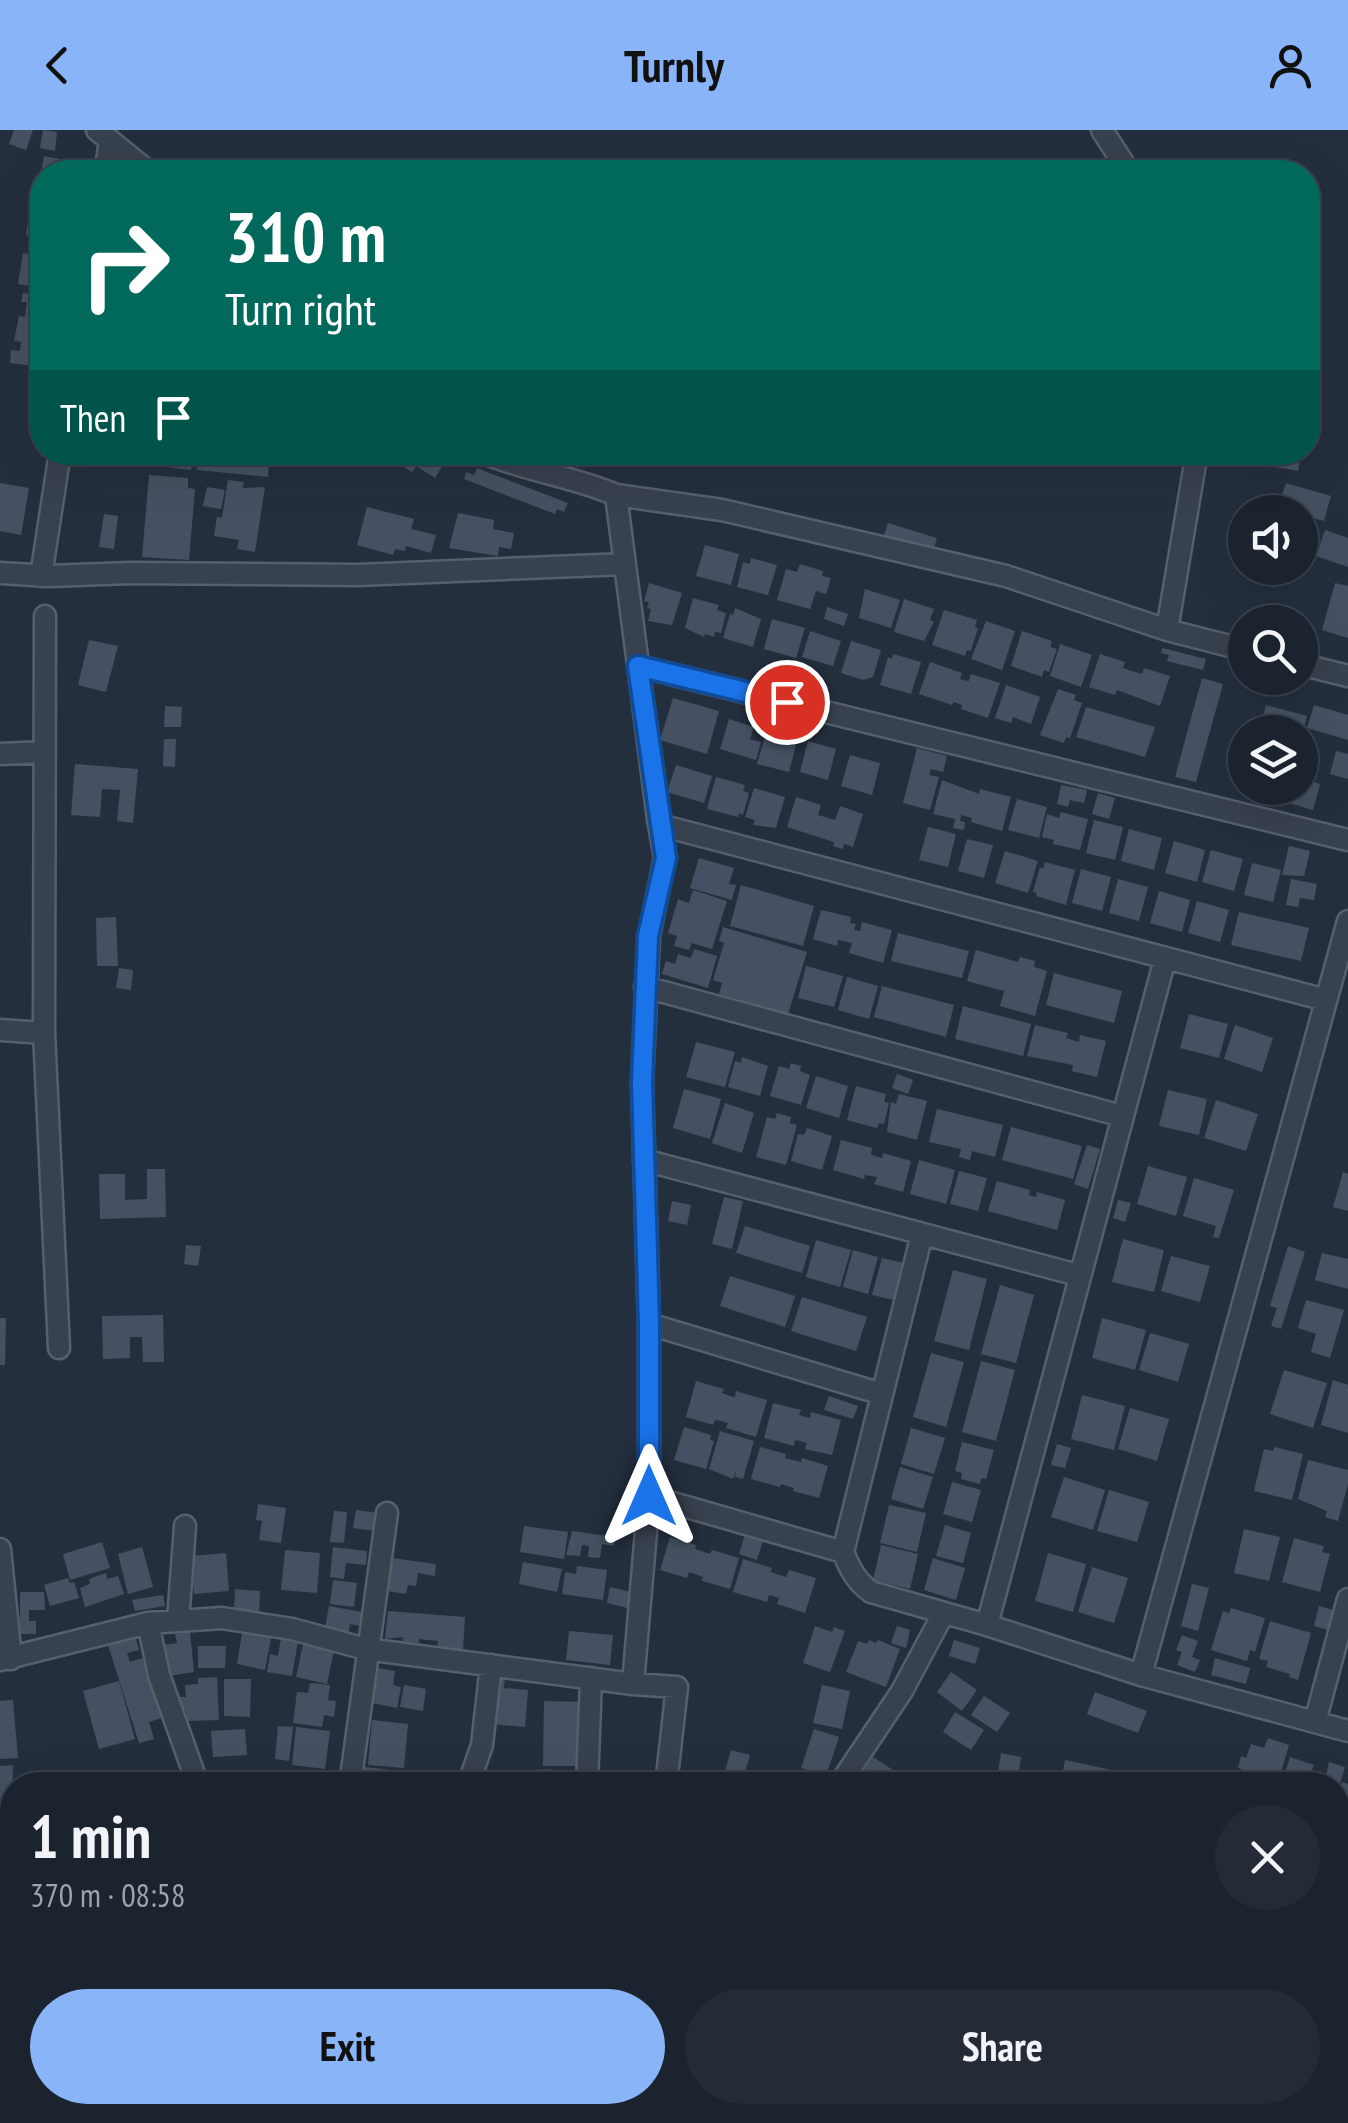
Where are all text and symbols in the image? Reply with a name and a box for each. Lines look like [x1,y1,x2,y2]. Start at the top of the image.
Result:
text: Turnly [624,36,724,94]
icon: back [30,38,85,93]
icon: person [1263,38,1318,93]
text: 310 m [225,191,386,281]
icon: right [60,200,190,330]
text: Turn right [225,279,376,337]
icon: arrive [146,390,201,445]
text: Then [60,393,126,442]
map controls [1228,495,1318,805]
button: sound [1228,495,1318,585]
button: search [1228,605,1318,695]
pin [745,660,830,745]
icon: arrive [760,675,815,730]
button: layers [1228,715,1318,805]
position arrow [597,1444,701,1548]
text: 1 min [30,1797,151,1875]
button: close [1215,1805,1320,1910]
text: 370 m · 08:58 [30,1874,185,1916]
button: Exit [30,1989,665,2104]
button: Share [685,1989,1320,2104]

